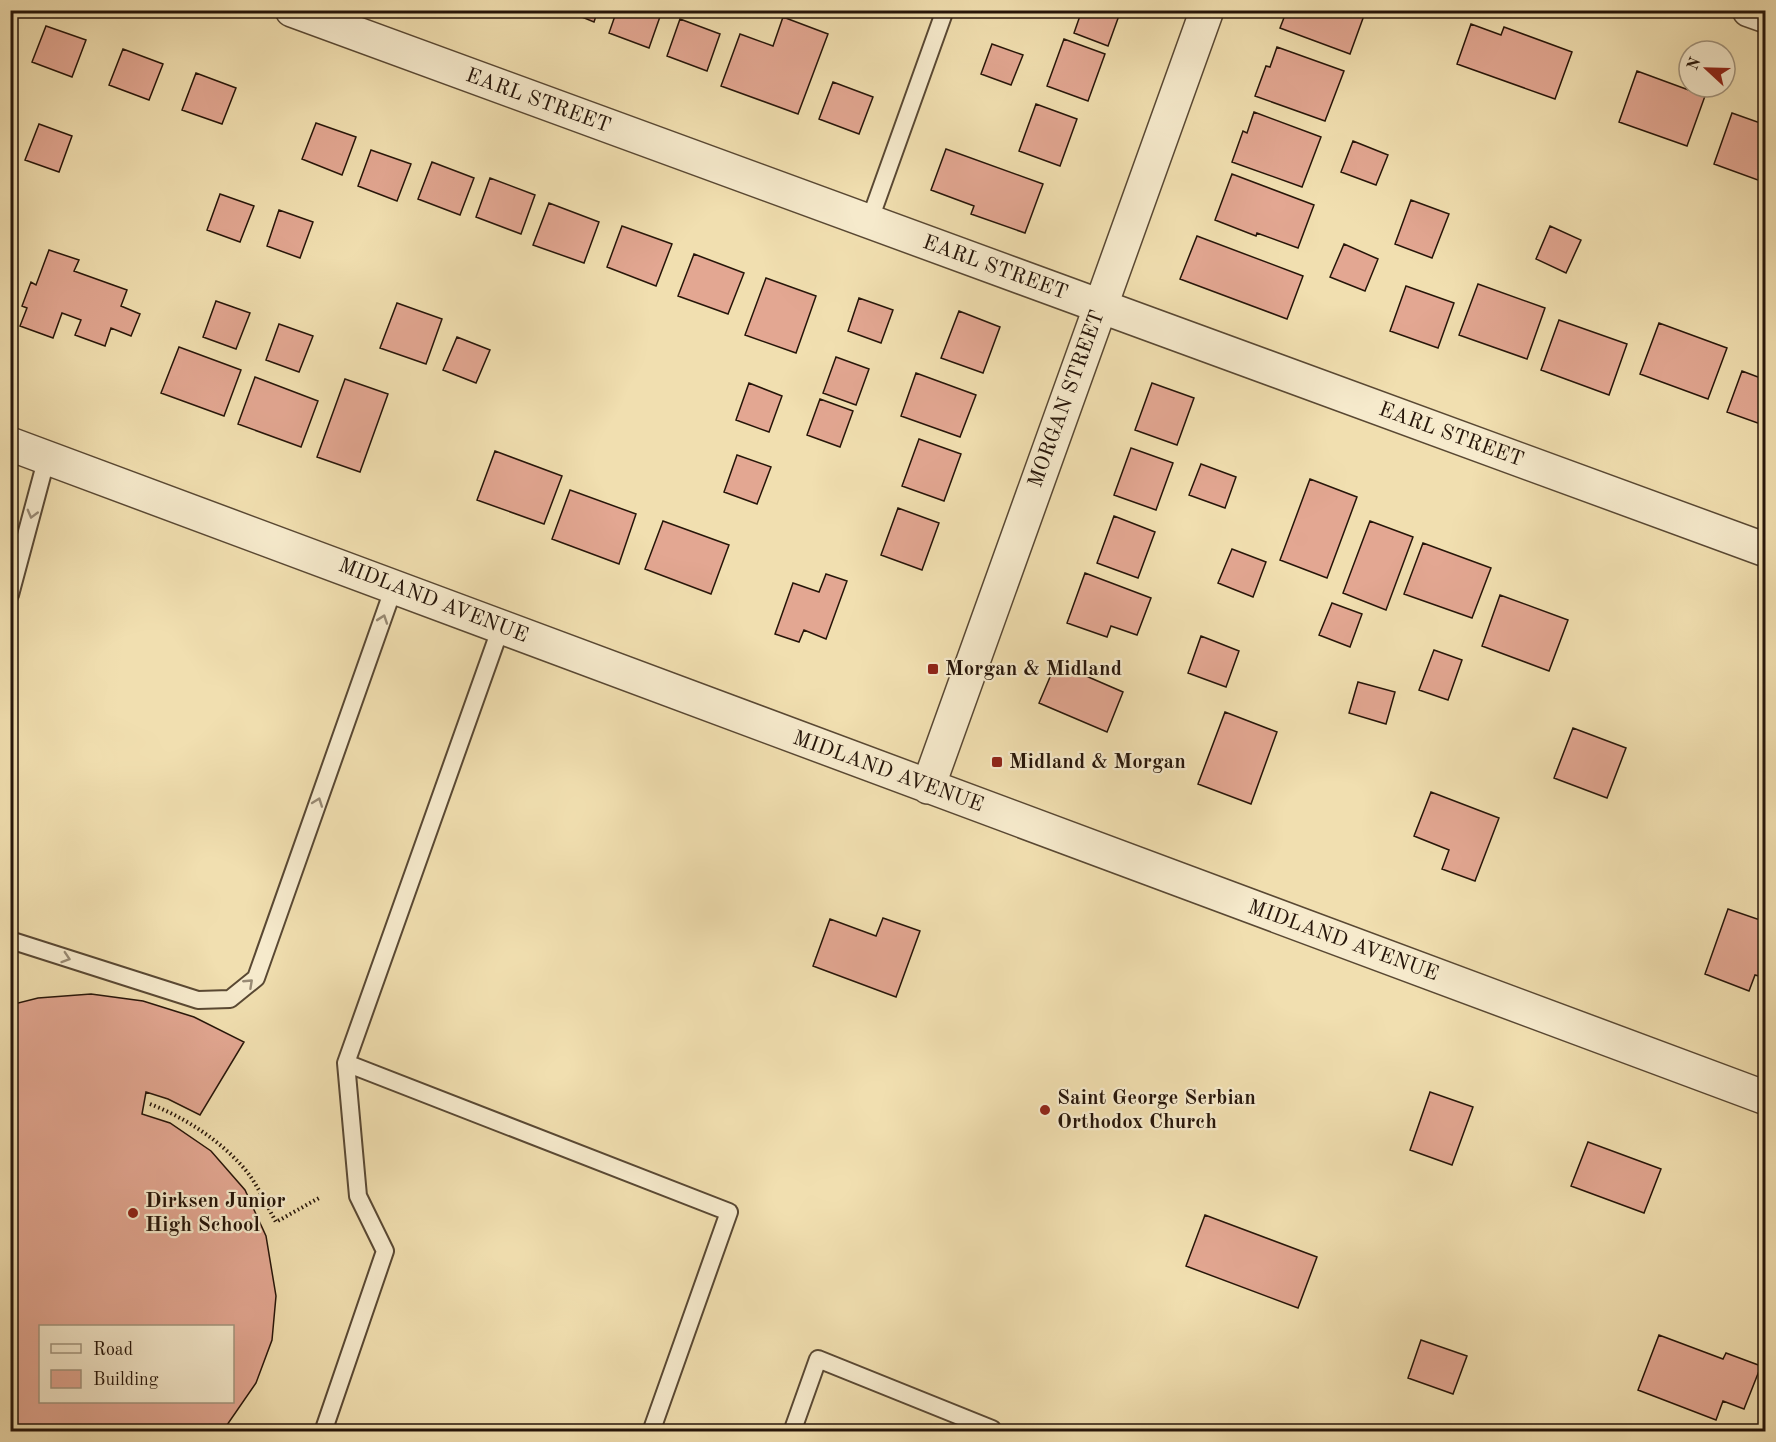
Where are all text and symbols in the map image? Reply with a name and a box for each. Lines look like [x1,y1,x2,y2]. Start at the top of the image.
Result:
north arrow [1677,39,1737,99]
text: N [1685,55,1705,73]
street label: EARL STREET [463,65,613,137]
street label: EARL STREET [920,232,1070,304]
street label: MORGAN STREET [1025,308,1109,490]
street label: EARL STREET [1376,399,1526,471]
one-way arrow [26,509,39,519]
street label: MIDLAND AVENUE [335,555,531,647]
one-way arrow [376,614,389,624]
place label: Morgan & Midland [945,659,1122,680]
marker: Morgan & Midland [926,662,940,676]
street label: MIDLAND AVENUE [790,728,986,816]
place label: Midland & Morgan [1009,752,1186,773]
marker: Midland & Morgan [990,755,1004,769]
one-way arrow [311,797,323,808]
street label: MIDLAND AVENUE [1245,897,1441,985]
one-way arrow [60,951,71,963]
one-way arrow [242,979,252,990]
place label: Saint George Serbian Orthodox Church [1057,1088,1256,1133]
marker: Saint George Serbian Orthodox Church [1038,1103,1052,1117]
place label: Dirksen Junior High School [145,1191,286,1236]
marker: Dirksen Junior High School [126,1206,140,1220]
legend [39,1325,234,1403]
text: Road [93,1341,133,1359]
text: Building [93,1371,159,1389]

